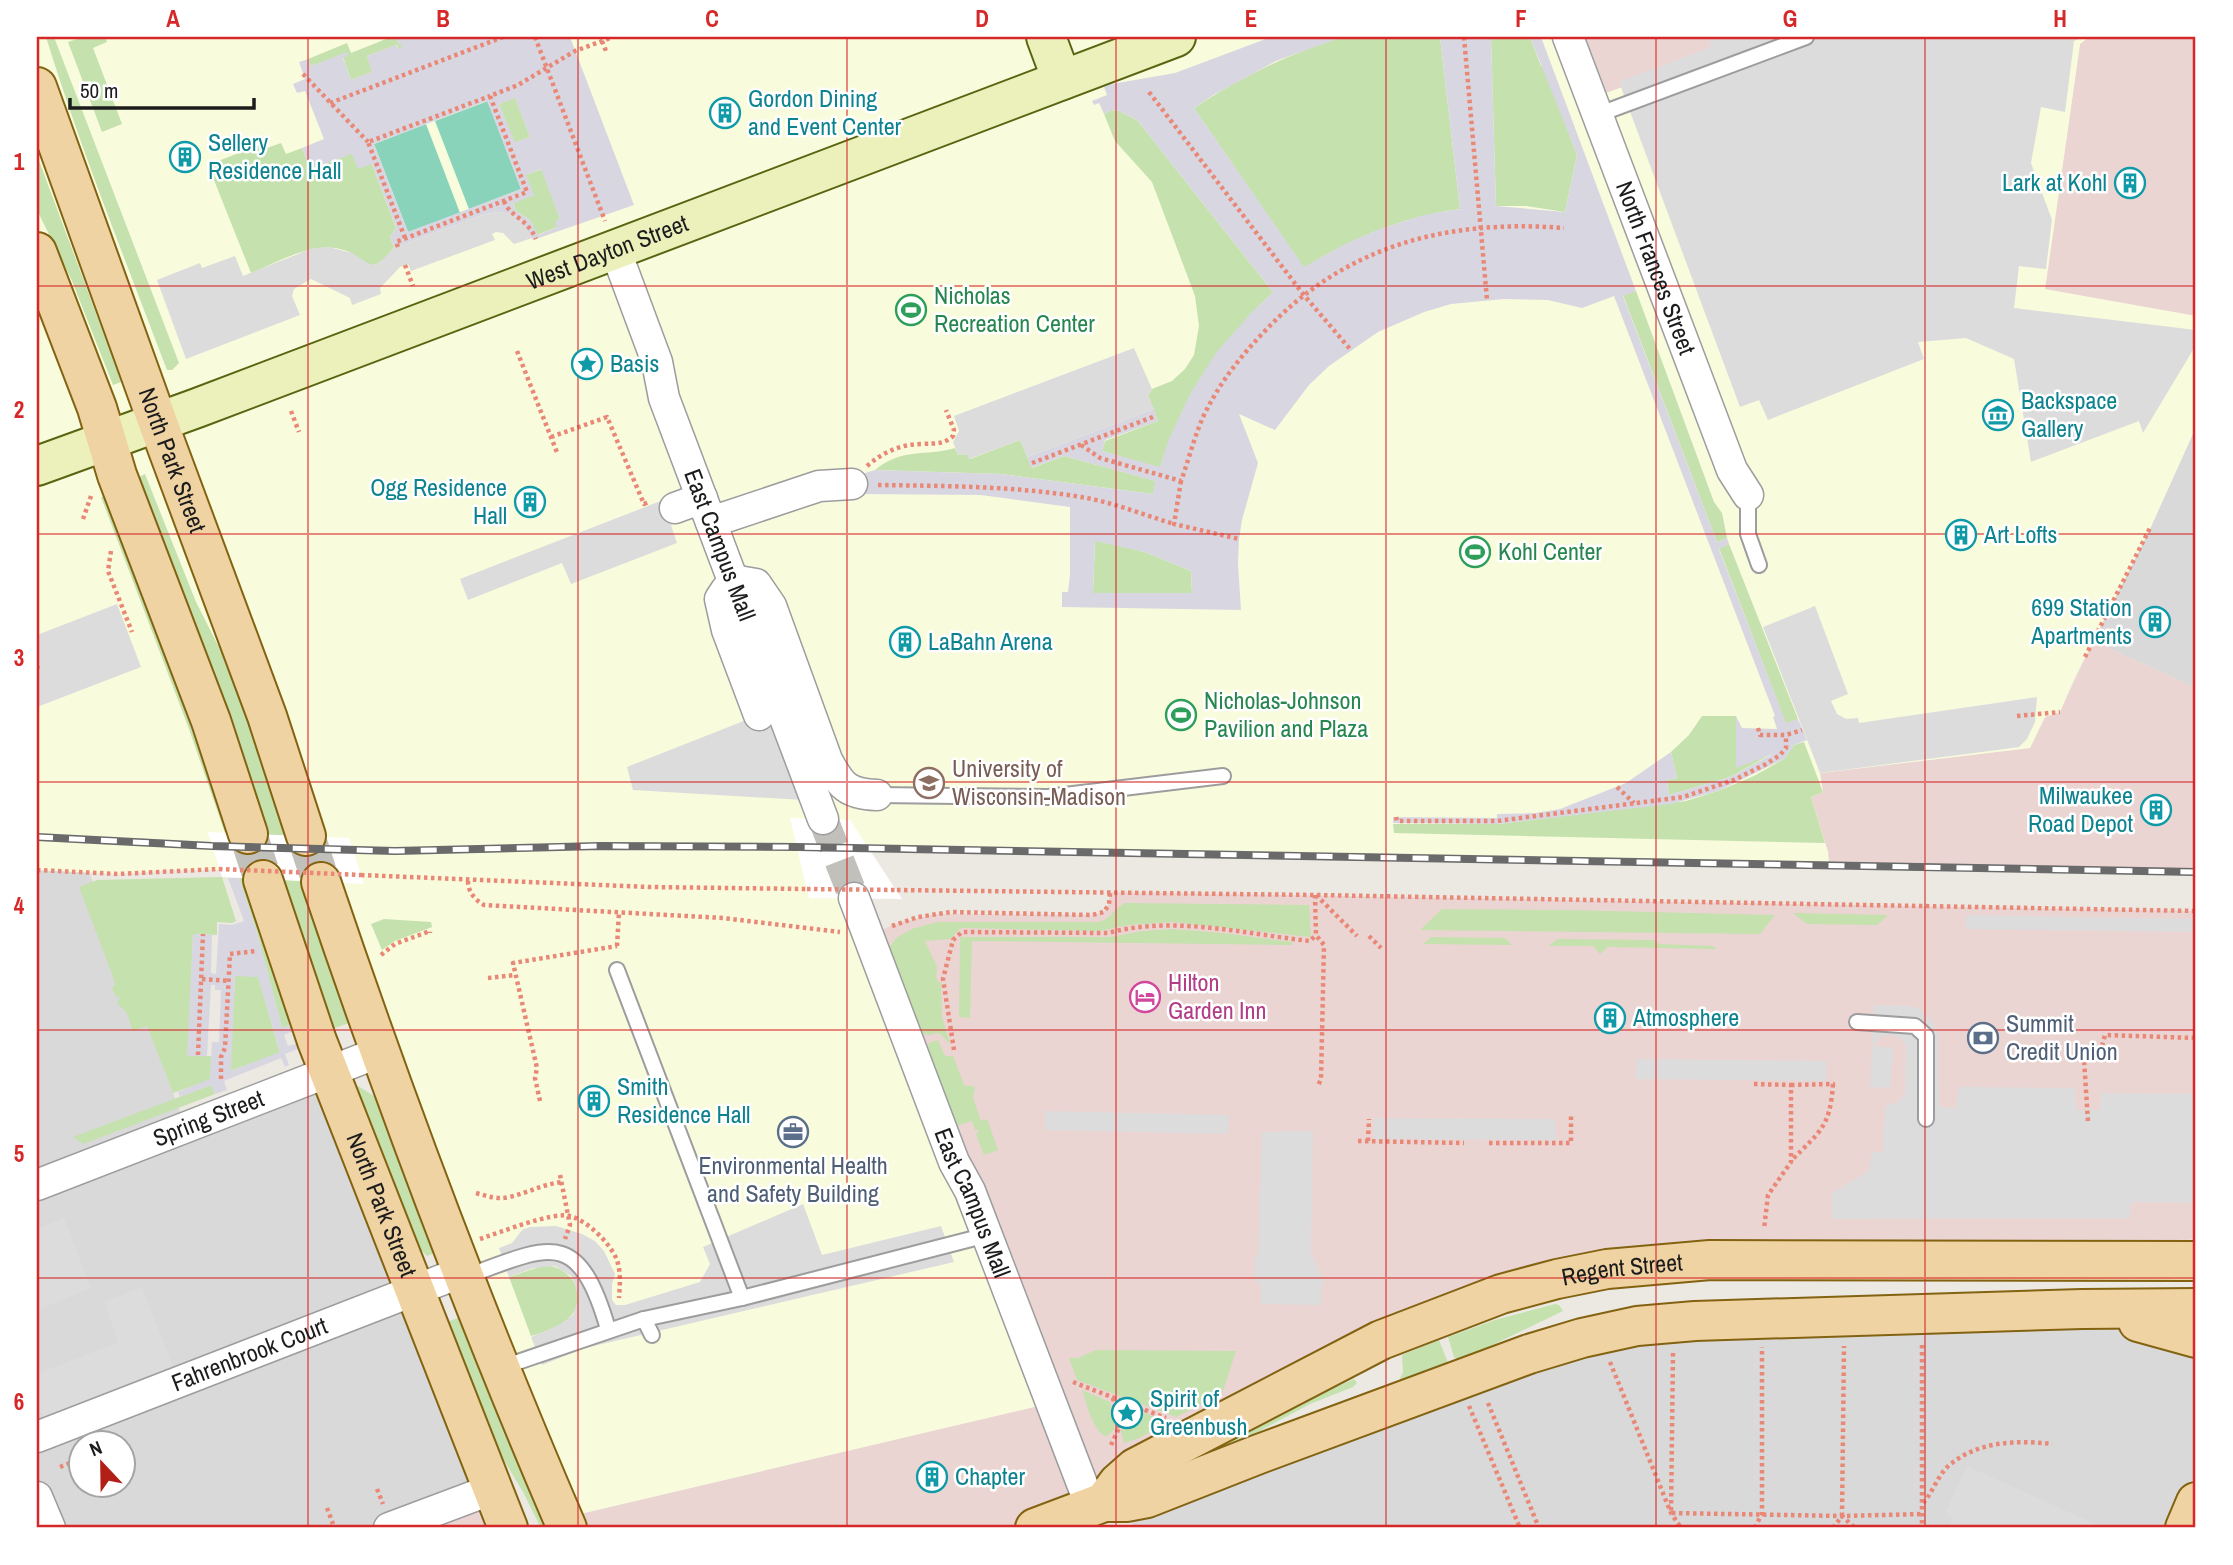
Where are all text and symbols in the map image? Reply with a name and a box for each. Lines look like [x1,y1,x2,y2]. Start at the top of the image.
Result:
text: A [166,3,180,34]
text: B [436,3,450,34]
text: C [705,3,719,34]
text: D [975,3,989,34]
text: E [1245,3,1257,34]
text: F [1515,3,1527,34]
text: G [1783,3,1797,34]
text: H [2053,3,2067,34]
scale bar [70,66,254,110]
text: 50 m [80,76,118,105]
place label: Gordon Dining and Event Center [748,82,902,142]
building icon: Gordon Dining and Event Center [708,96,742,130]
place label: Sellery Residence Hall [208,126,341,186]
building icon: Sellery Residence Hall [168,140,202,174]
text: 1 [14,146,25,177]
place label: Lark at Kohl [2002,166,2107,198]
building icon: Lark at Kohl [2113,166,2147,200]
street label: North Frances Street [1609,176,1704,359]
street label: West Dayton Street [522,206,693,297]
place label: Nicholas Recreation Center [934,279,1095,339]
sports icon: Nicholas Recreation Center [894,293,928,327]
place icon: Basis [570,347,604,381]
place label: Basis [610,347,659,379]
street label: North Park Street [132,383,215,537]
place label: Backspace Gallery [2021,384,2117,444]
text: 2 [14,394,24,425]
museum icon: Backspace Gallery [1981,398,2015,432]
street label: East Campus Mall [677,464,764,625]
place label: Ogg Residence Hall [370,471,507,531]
building icon: Ogg Residence Hall [513,485,547,519]
building icon: Art Lofts [1944,518,1978,552]
place label: Art Lofts [1983,518,2057,550]
sports icon: Kohl Center [1458,535,1492,569]
place label: Kohl Center [1498,535,1602,567]
place label: 699 Station Apartments [2030,591,2132,651]
building icon: 699 Station Apartments [2138,605,2172,639]
building icon: LaBahn Arena [888,625,922,659]
place label: LaBahn Arena [928,625,1053,657]
text: 3 [14,642,24,673]
place label: Nicholas-Johnson Pavilion and Plaza [1204,684,1368,744]
sports icon: Nicholas-Johnson Pavilion and Plaza [1164,698,1198,732]
place label: University of Wisconsin-Madison [952,752,1126,812]
school or university icon: University of Wisconsin-Madison [912,766,946,800]
place label: Milwaukee Road Depot [2028,779,2134,839]
building icon: Milwaukee Road Depot [2139,793,2173,827]
text: 4 [14,890,25,921]
place label: Hilton Garden Inn [1168,966,1266,1026]
hotel icon: Hilton Garden Inn [1128,980,1162,1014]
building icon: Atmosphere [1593,1001,1627,1035]
place label: Atmosphere [1632,1001,1739,1033]
place label: Summit Credit Union [2006,1007,2118,1067]
bank icon: Summit Credit Union [1966,1021,2000,1055]
place label: Smith Residence Hall [617,1070,750,1130]
street label: Spring Street [148,1081,269,1153]
building icon: Smith Residence Hall [577,1084,611,1118]
office icon: Environmental Health and Safety Building [776,1115,810,1149]
street label: East Campus Mall [927,1123,1019,1282]
street label: North Park Street [340,1128,425,1282]
text: 5 [14,1138,24,1169]
place label: Environmental Health and Safety Building [698,1149,888,1209]
street label: Regent Street [1559,1245,1684,1293]
street label: Fahrenbrook Court [167,1309,332,1398]
place label: Spirit of Greenbush [1150,1382,1247,1442]
text: 6 [14,1386,24,1417]
place icon: Spirit of Greenbush [1110,1396,1144,1430]
north arrow [66,1428,136,1498]
text: N [86,1434,106,1462]
building icon: Chapter [915,1460,949,1494]
place label: Chapter [955,1460,1025,1492]

